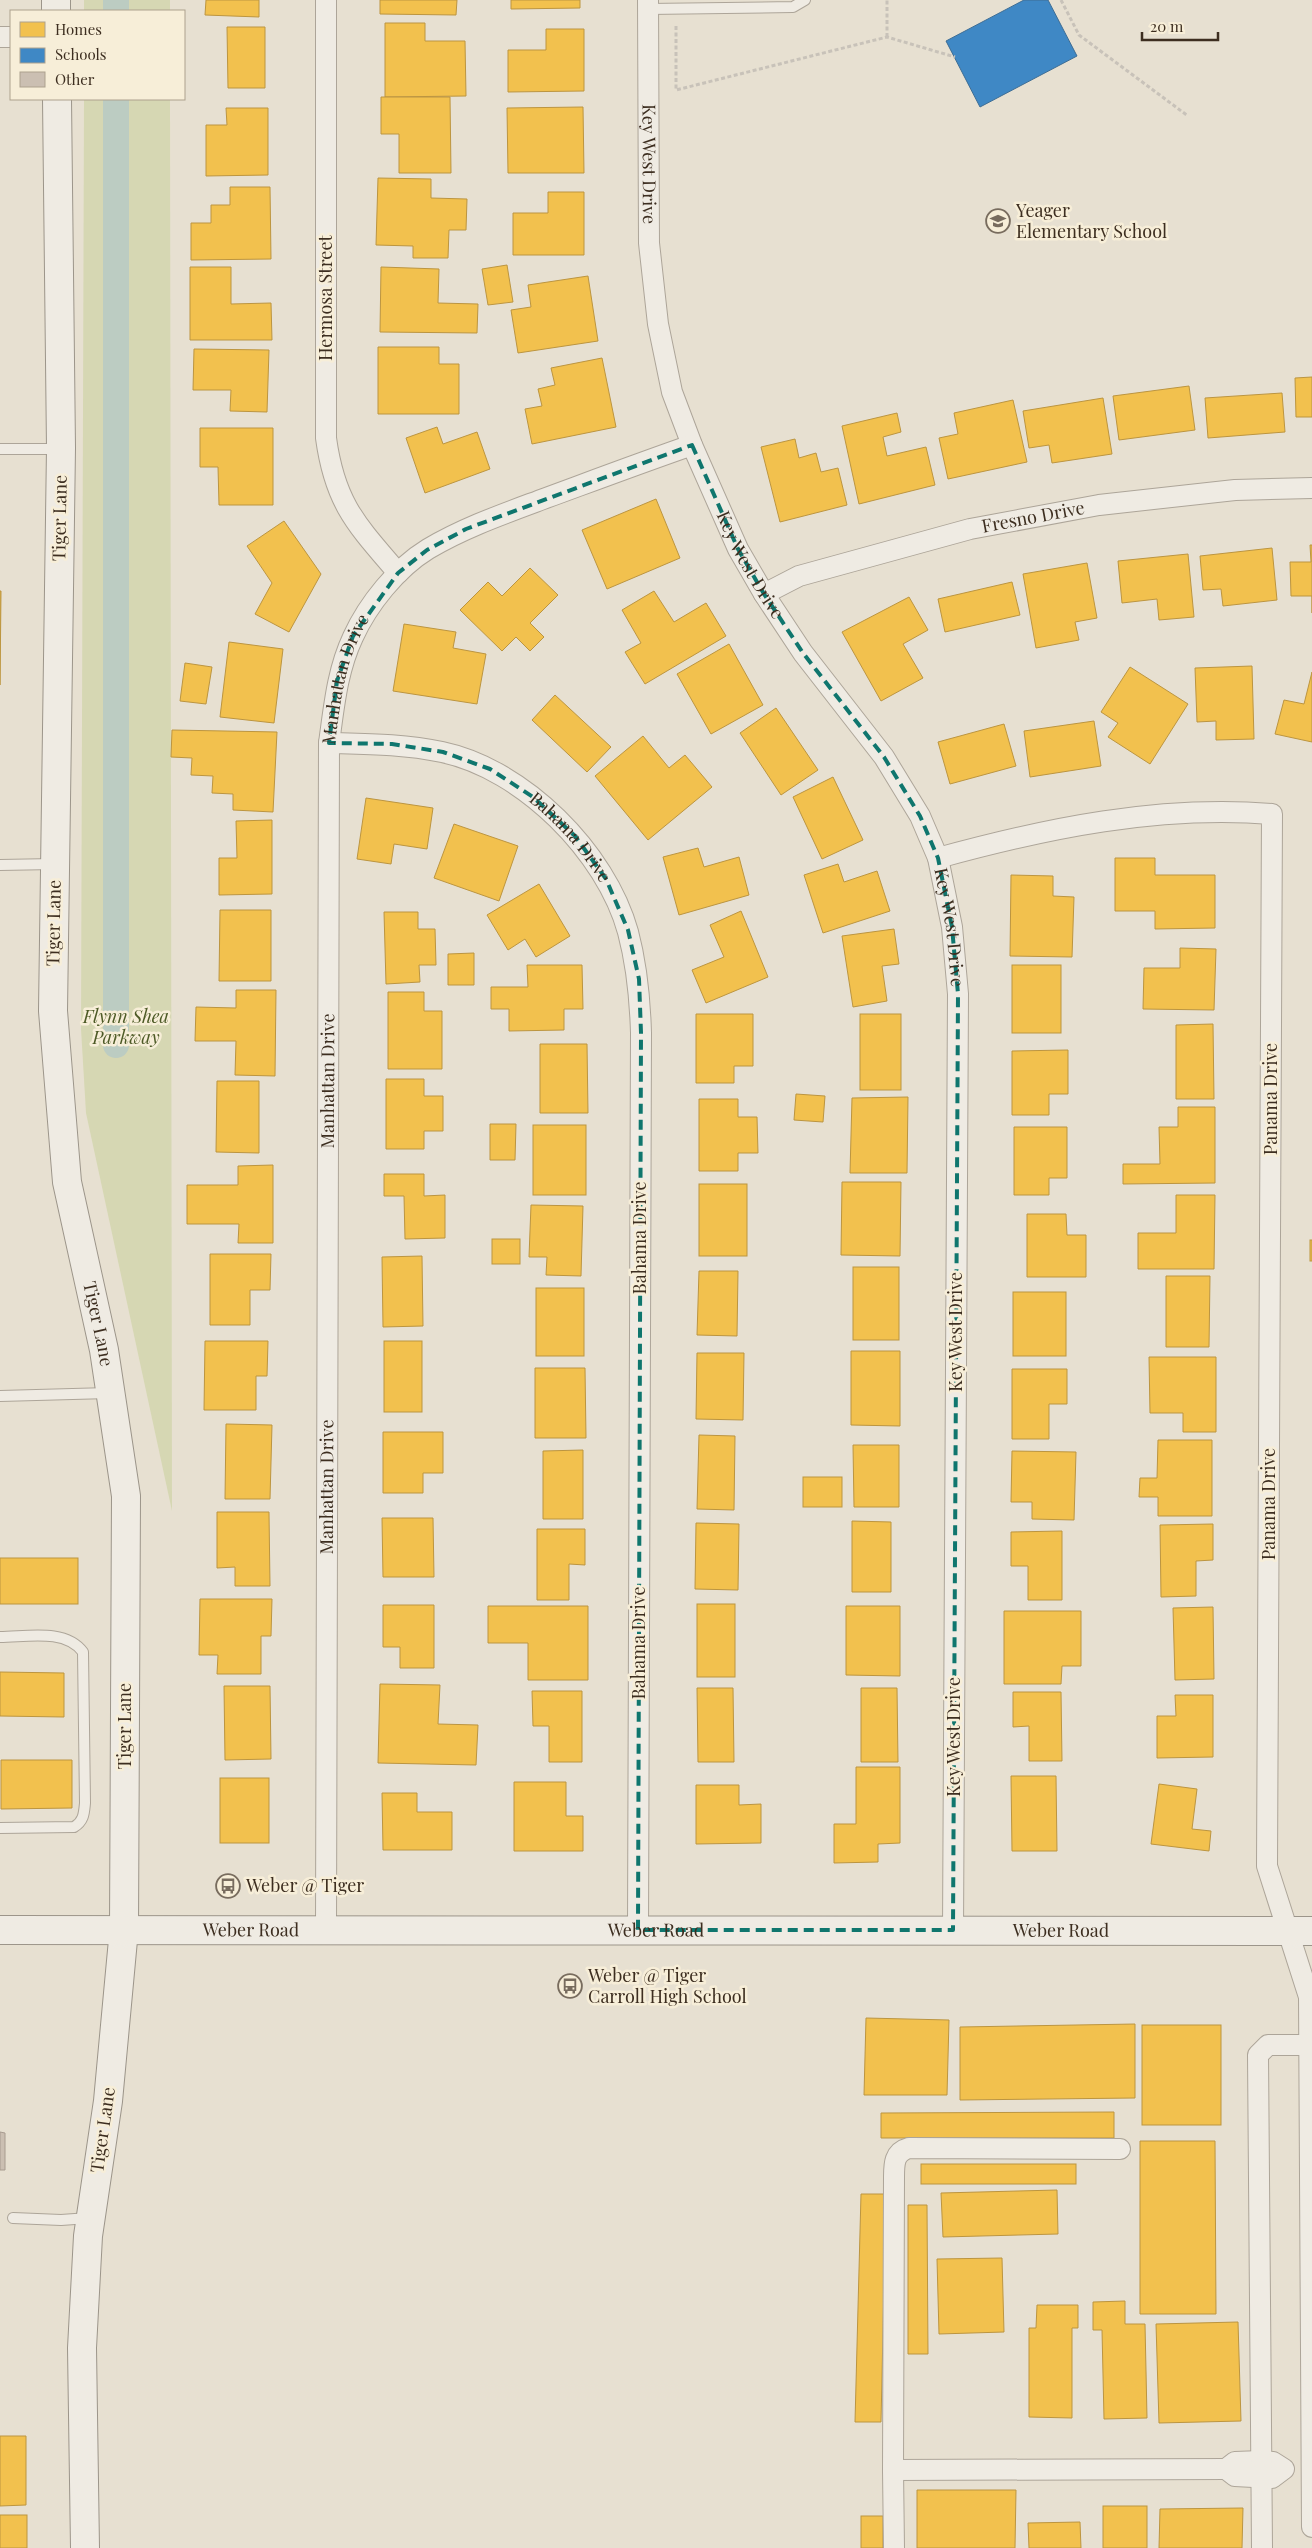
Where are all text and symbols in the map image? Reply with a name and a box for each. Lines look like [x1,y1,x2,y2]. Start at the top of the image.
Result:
legend [10,10,185,100]
scale bar [1142,10,1218,42]
text: 20 m [1150,16,1184,36]
text: Homes [55,19,102,39]
text: Schools [55,44,107,64]
text: Other [55,69,95,89]
street label: Key West Drive [637,104,662,224]
place label: Yeager Elementary School [1015,198,1167,243]
school or university icon: Yeager Elementary School [985,208,1011,234]
street label: Hermosa Street [313,234,337,361]
street label: Tiger Lane [46,475,72,561]
street label: Fresno Drive [980,495,1086,538]
street label: Key West Drive [712,507,790,623]
street label: Manhattan Drive [316,609,374,746]
street label: Bahama Drive [525,786,617,886]
street label: Key West Drive [929,866,970,988]
street label: Tiger Lane [40,880,66,966]
park label: Flynn Shea Parkway [82,1004,169,1049]
street label: Manhattan Drive [315,1013,339,1149]
street label: Panama Drive [1258,1043,1282,1155]
street label: Bahama Drive [627,1182,651,1295]
street label: Key West Drive [943,1272,967,1392]
street label: Tiger Lane [78,1279,119,1368]
street label: Manhattan Drive [314,1419,338,1555]
street label: Panama Drive [1256,1448,1280,1560]
street label: Bahama Drive [626,1587,650,1700]
street label: Key West Drive [941,1677,965,1797]
street label: Tiger Lane [112,1683,136,1769]
bus stop icon: Weber @ Tiger [215,1873,241,1899]
place label: Weber @ Tiger [245,1873,364,1897]
street label: Weber Road [202,1917,300,1941]
street label: Weber Road [607,1917,705,1942]
street label: Weber Road [1012,1918,1110,1942]
place label: Weber @ Tiger Carroll High School [587,1963,747,2008]
bus stop icon: Weber @ Tiger Carroll High School [557,1973,583,1999]
street label: Tiger Lane [84,2085,120,2174]

